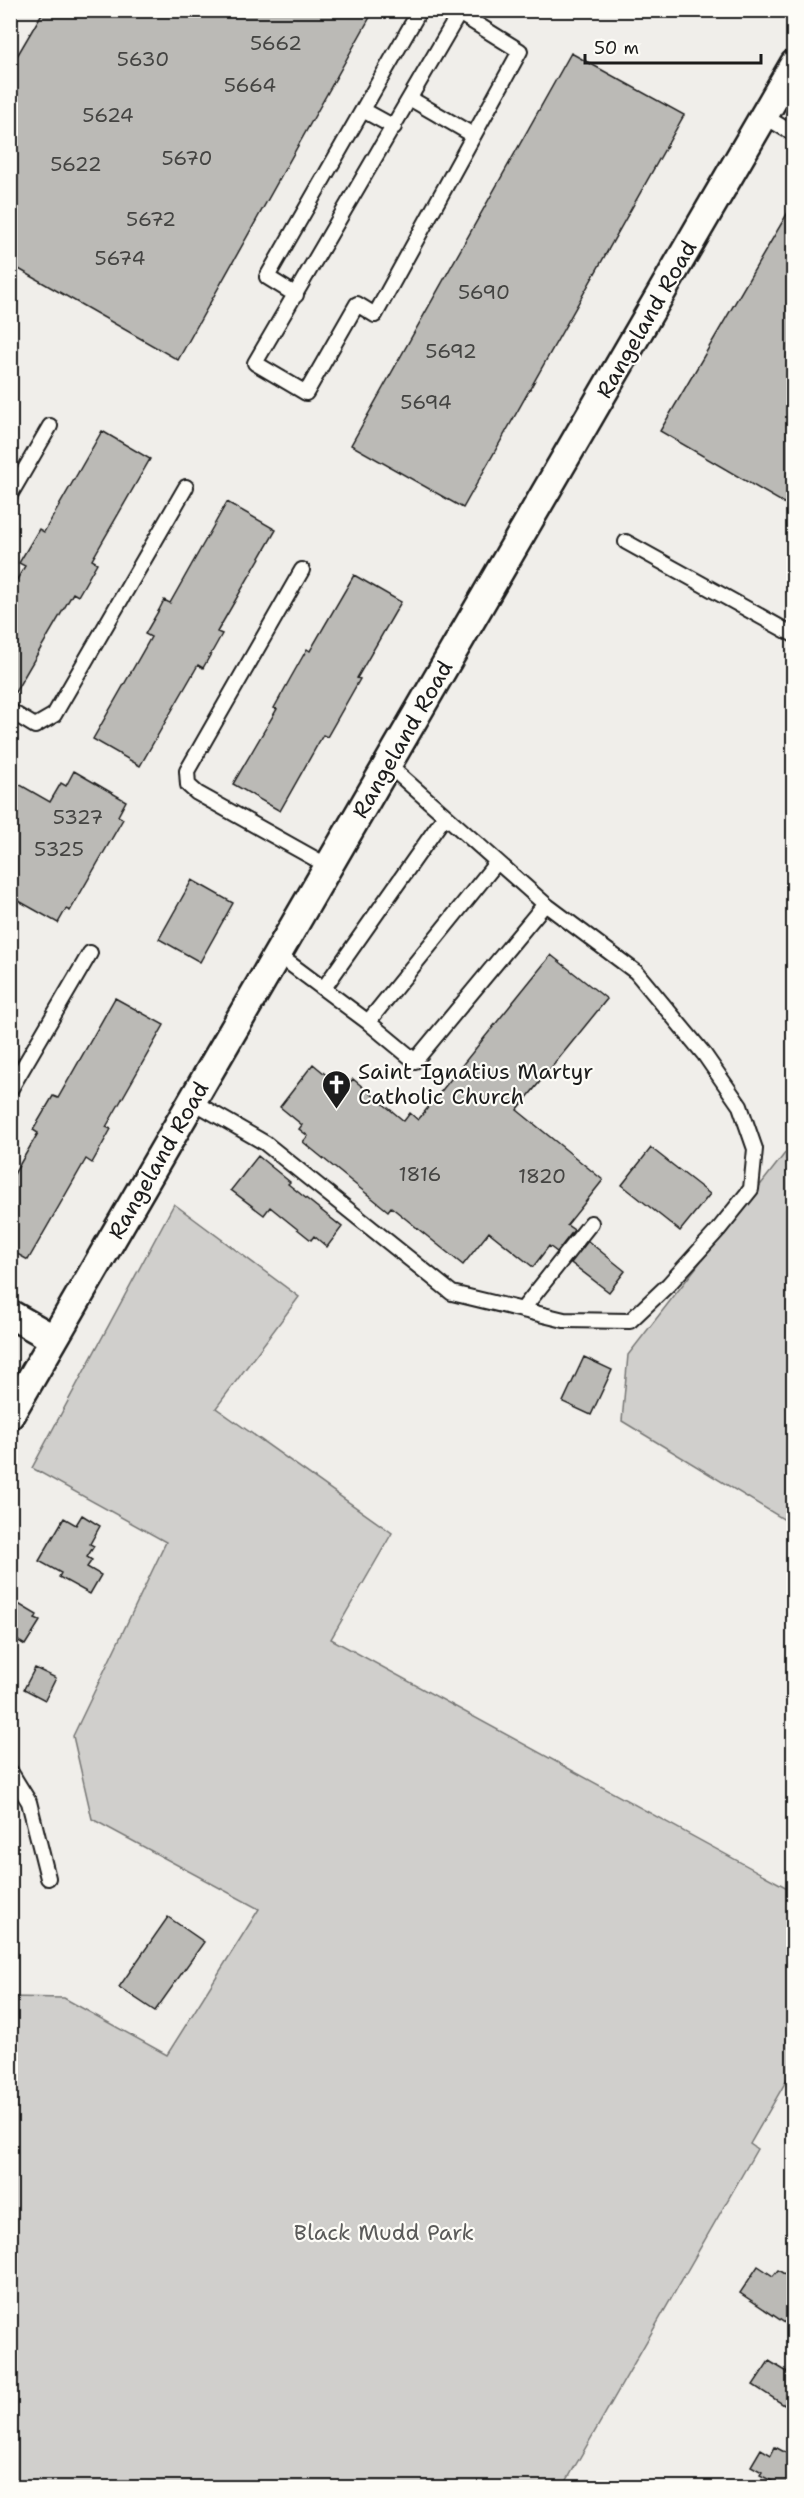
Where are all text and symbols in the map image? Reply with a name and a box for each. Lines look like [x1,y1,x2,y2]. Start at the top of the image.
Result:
scale bar [585,27,760,65]
house number: 5662 [250,30,302,56]
text: 50 m [594,36,639,60]
house number: 5630 [117,46,169,72]
house number: 5664 [224,72,276,98]
house number: 5624 [82,102,134,128]
house number: 5670 [161,145,213,171]
house number: 5622 [50,151,102,177]
house number: 5672 [126,206,176,232]
street label: Rangeland Road [589,235,703,403]
house number: 5674 [95,245,145,271]
house number: 5690 [458,279,510,305]
house number: 5692 [425,338,477,364]
house number: 5694 [400,389,452,415]
street label: Rangeland Road [345,655,459,823]
house number: 5327 [53,804,103,830]
house number: 5325 [34,836,84,862]
place label: Saint Ignatius Martyr Catholic Church [358,1057,593,1111]
church icon: Saint Ignatius Martyr Catholic Church [321,1068,353,1110]
street label: Rangeland Road [101,1076,215,1244]
house number: 1816 [399,1161,441,1187]
house number: 1820 [518,1163,566,1189]
park label: Black Mudd Park [294,2218,474,2247]

